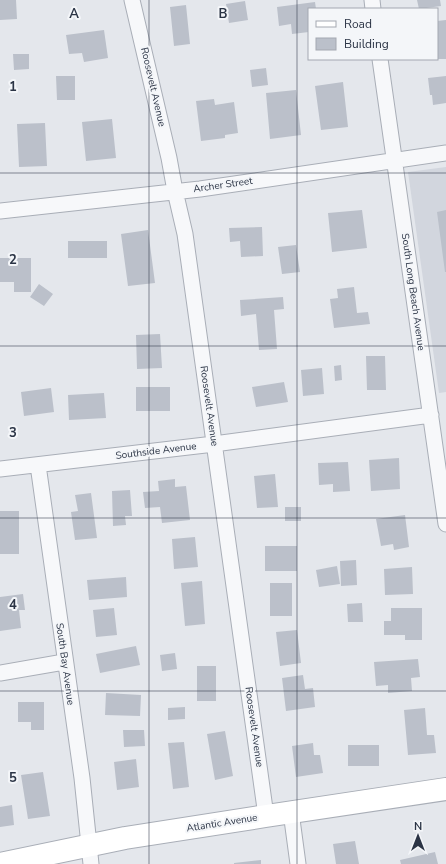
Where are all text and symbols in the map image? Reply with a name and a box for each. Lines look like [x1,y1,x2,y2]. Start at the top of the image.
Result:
text: A [69,5,79,23]
text: B [219,5,228,23]
legend [308,8,438,60]
text: Road [344,16,372,32]
text: Building [344,36,389,52]
street label: Roosevelt Avenue [137,46,169,128]
text: 1 [9,78,17,96]
street label: Archer Street [192,174,254,196]
street label: South Long Beach Avenue [398,232,428,352]
text: 2 [9,251,17,269]
street label: Roosevelt Avenue [196,365,222,447]
text: 3 [9,424,17,442]
street label: Southside Avenue [115,439,197,463]
text: 4 [9,596,17,614]
street label: South Bay Avenue [52,622,78,706]
street label: Roosevelt Avenue [241,686,267,768]
text: 5 [9,769,17,787]
street label: Atlantic Avenue [186,810,258,836]
north arrow [398,816,438,856]
text: N [414,819,422,834]

